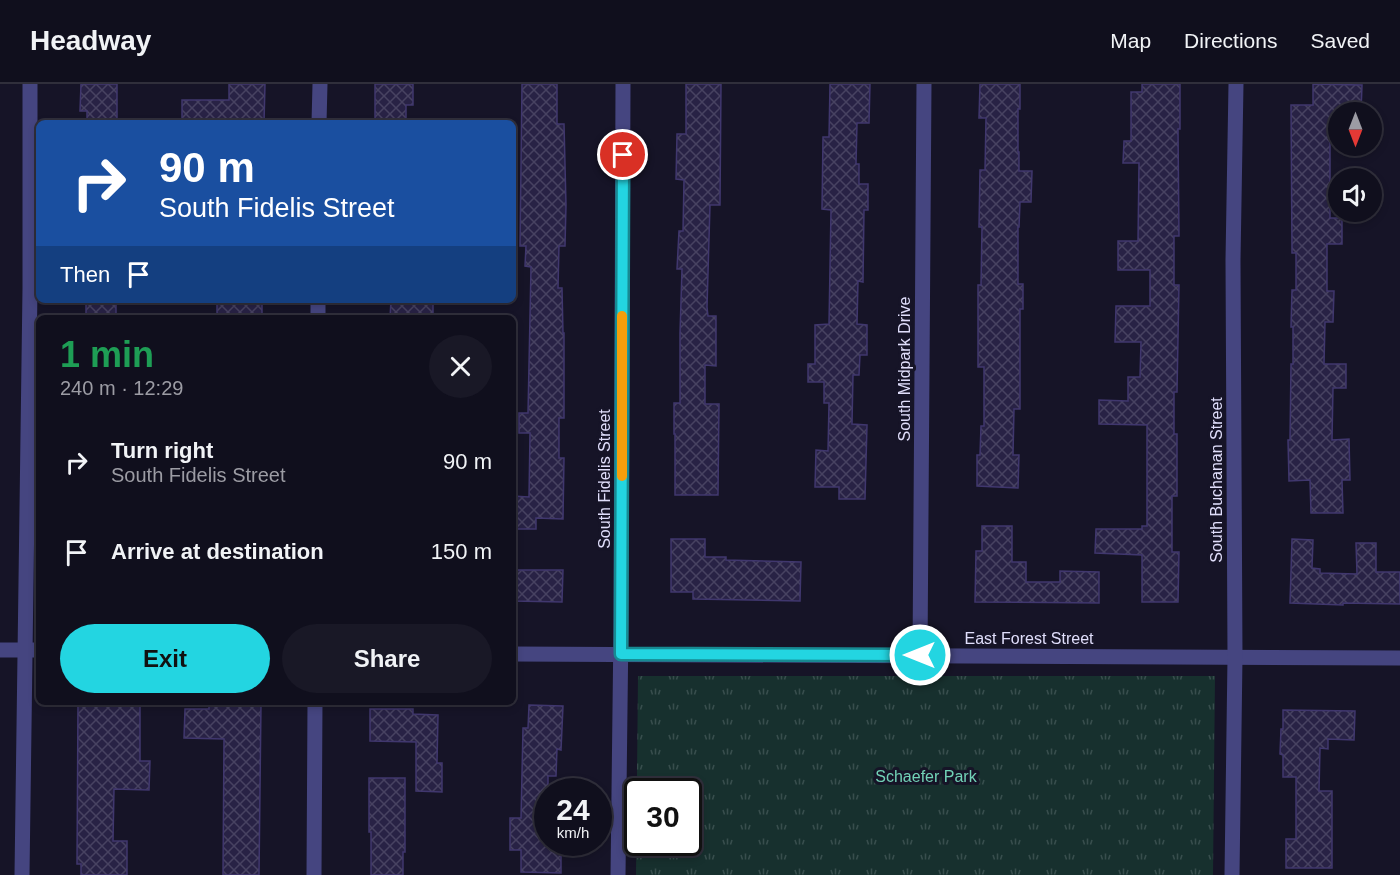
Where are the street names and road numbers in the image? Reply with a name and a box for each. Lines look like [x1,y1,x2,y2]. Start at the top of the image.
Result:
street label: South Midpark Drive [896,296,913,441]
street label: South Buchanan Street [1208,397,1225,563]
street label: South Fidelis Street [596,409,613,549]
street label: East Forest Street [965,630,1094,647]

